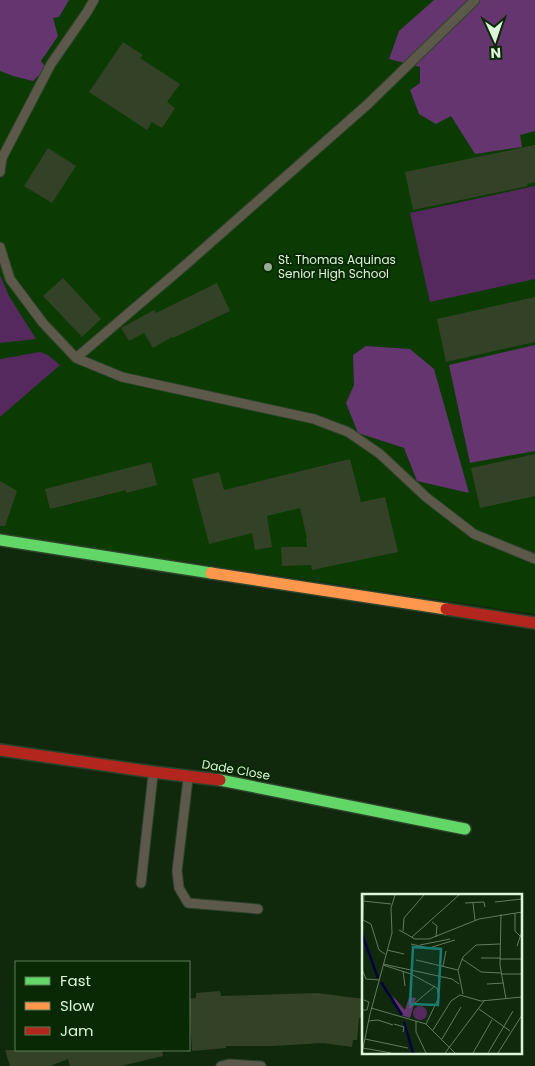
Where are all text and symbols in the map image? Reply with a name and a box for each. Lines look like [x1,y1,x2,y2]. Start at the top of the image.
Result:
north arrow [470,15,520,65]
text: N [490,43,501,63]
place label: St. Thomas Aquinas Senior High School [278,251,396,282]
marker: St. Thomas Aquinas Senior High School [262,261,274,273]
street label: Dade Close [201,755,272,784]
inset map [362,894,522,1054]
legend [15,961,190,1051]
text: Fast [60,970,91,991]
text: Slow [60,995,95,1016]
text: Jam [60,1020,94,1041]

